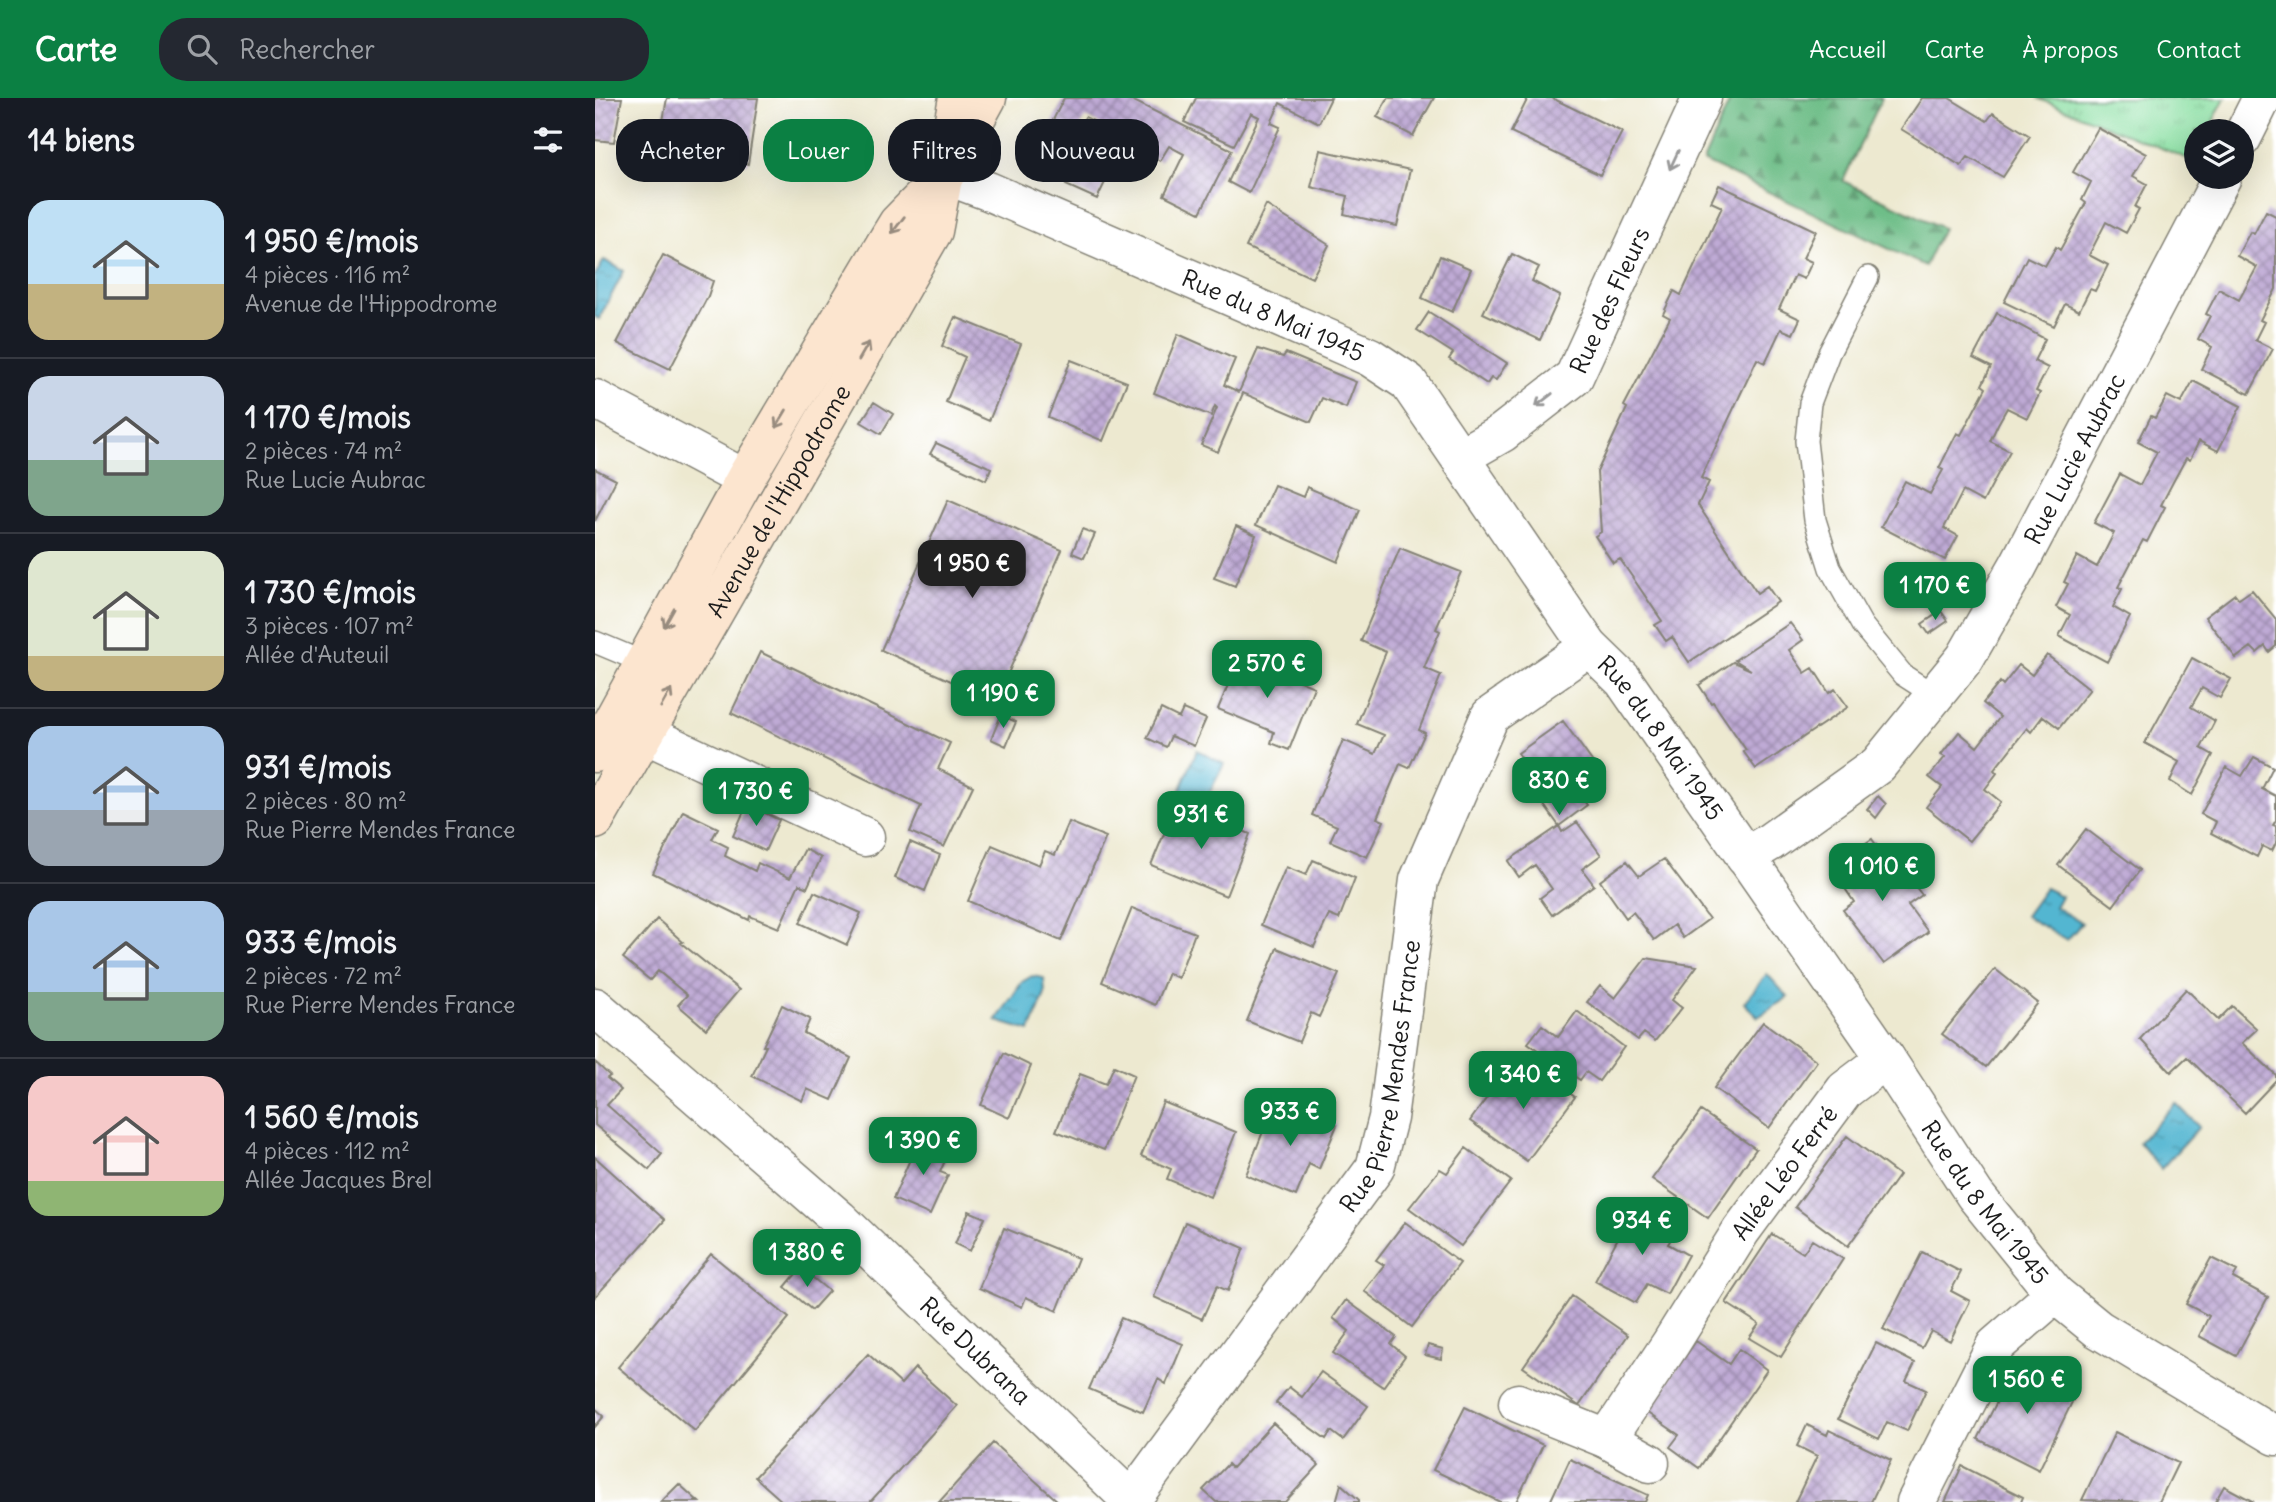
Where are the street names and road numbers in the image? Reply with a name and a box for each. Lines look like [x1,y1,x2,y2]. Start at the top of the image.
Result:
street label: Rue des Fleurs [1563,222,1656,378]
street label: Rue du 8 Mai 1945 [1177,262,1369,368]
street label: Rue Lucie Aubrac [2017,368,2131,549]
street label: Avenue de l'Hippodrome [700,379,857,623]
street label: Rue du 8 Mai 1945 [1592,649,1731,826]
street label: Rue Pierre Mendes France [1333,938,1426,1218]
street label: Allée Léo Ferré [1725,1100,1843,1246]
street label: Rue du 8 Mai 1945 [1915,1115,2056,1290]
street label: Rue Dubrana [914,1290,1038,1411]

